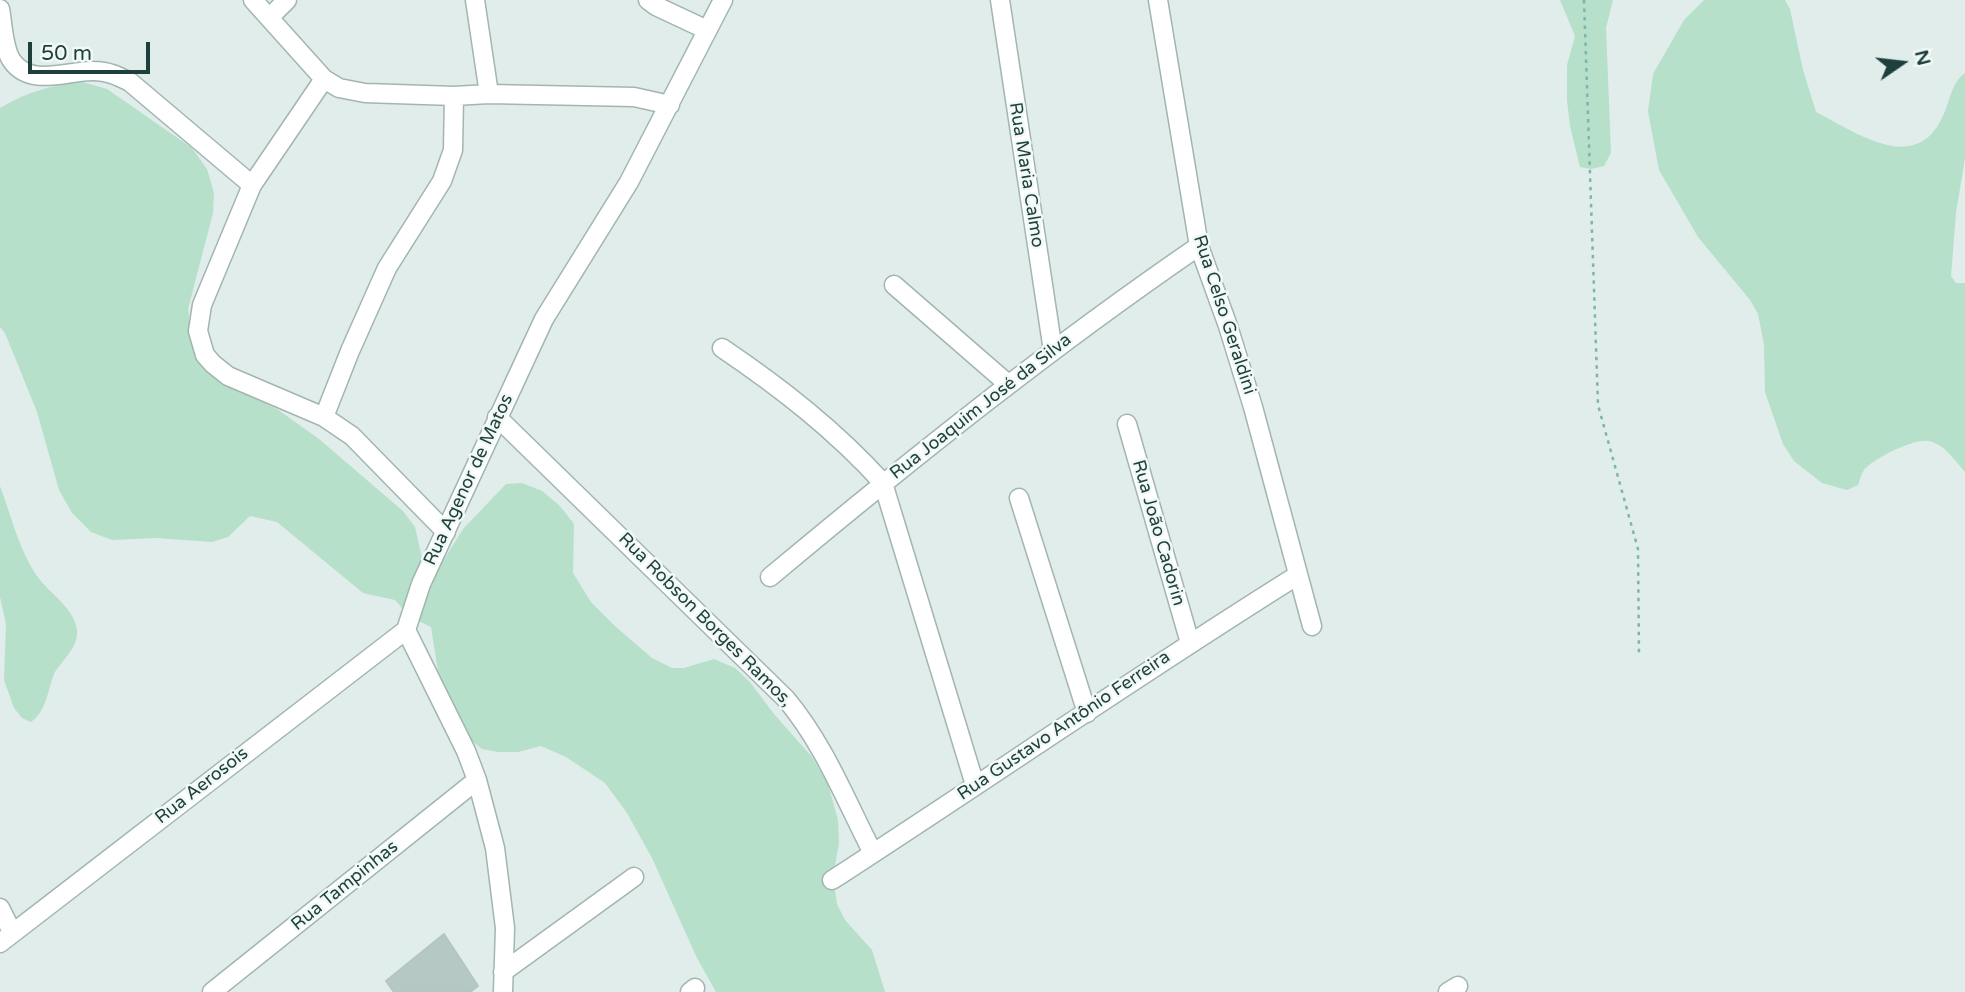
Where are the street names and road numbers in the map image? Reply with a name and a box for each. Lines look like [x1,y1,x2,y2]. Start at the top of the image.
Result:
street label: Rua Maria Calmo [1004,101,1048,249]
street label: Rua Celso Geraldini [1188,233,1260,397]
street label: Rua Joaquim José da Silva [886,329,1076,485]
street label: Rua Agenor de Matos [420,391,518,569]
street label: Rua João Cadorin [1127,457,1189,609]
street label: Rua Robson Borges Ramos, [613,528,797,712]
street label: Rua Gustavo Antônio Ferreira [953,647,1175,805]
street label: Rua Aerosois [151,743,253,829]
street label: Rua Tampinhas [287,836,403,936]

